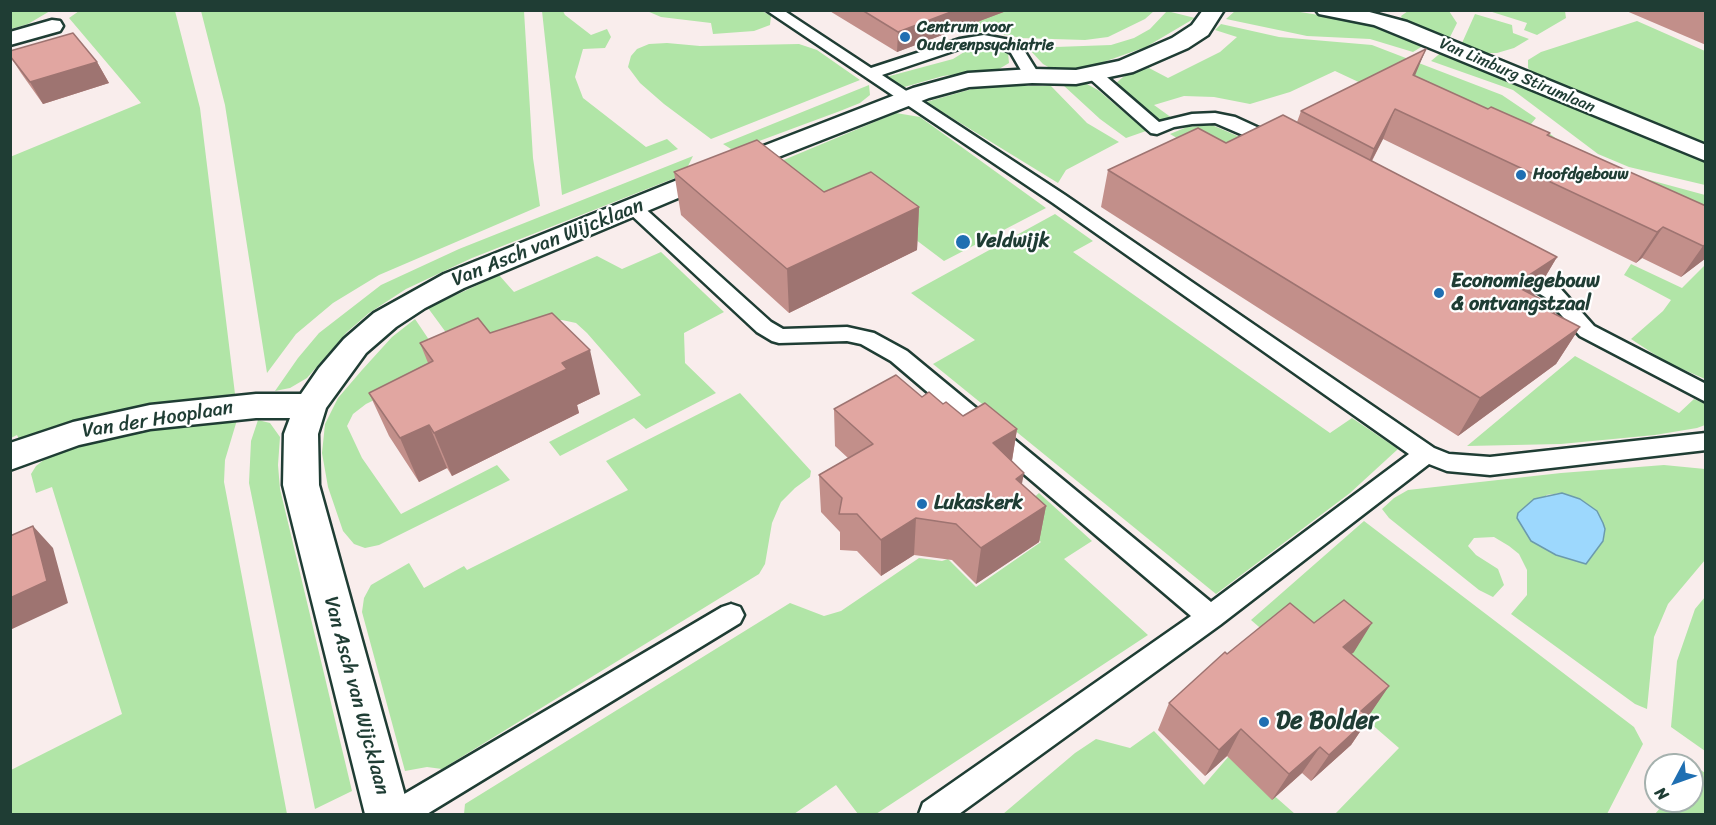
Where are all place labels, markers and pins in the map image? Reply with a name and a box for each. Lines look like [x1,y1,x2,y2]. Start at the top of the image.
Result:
place label: Centrum voor Ouderenpsychiatrie [917,18,1054,56]
marker: Centrum voor Ouderenpsychiatrie [898,30,912,44]
place label: Hoofdgebouw [1533,165,1628,185]
marker: Hoofdgebouw [1514,168,1528,182]
place label: Veldwijk [976,230,1049,254]
marker: Veldwijk [954,233,972,251]
place label: Economiegebouw & ontvangstzaal [1451,270,1600,317]
marker: Economiegebouw & ontvangstzaal [1432,286,1446,300]
place label: Lukaskerk [934,492,1023,516]
marker: Lukaskerk [915,497,929,511]
place label: De Bolder [1276,708,1378,736]
marker: De Bolder [1257,715,1271,729]

